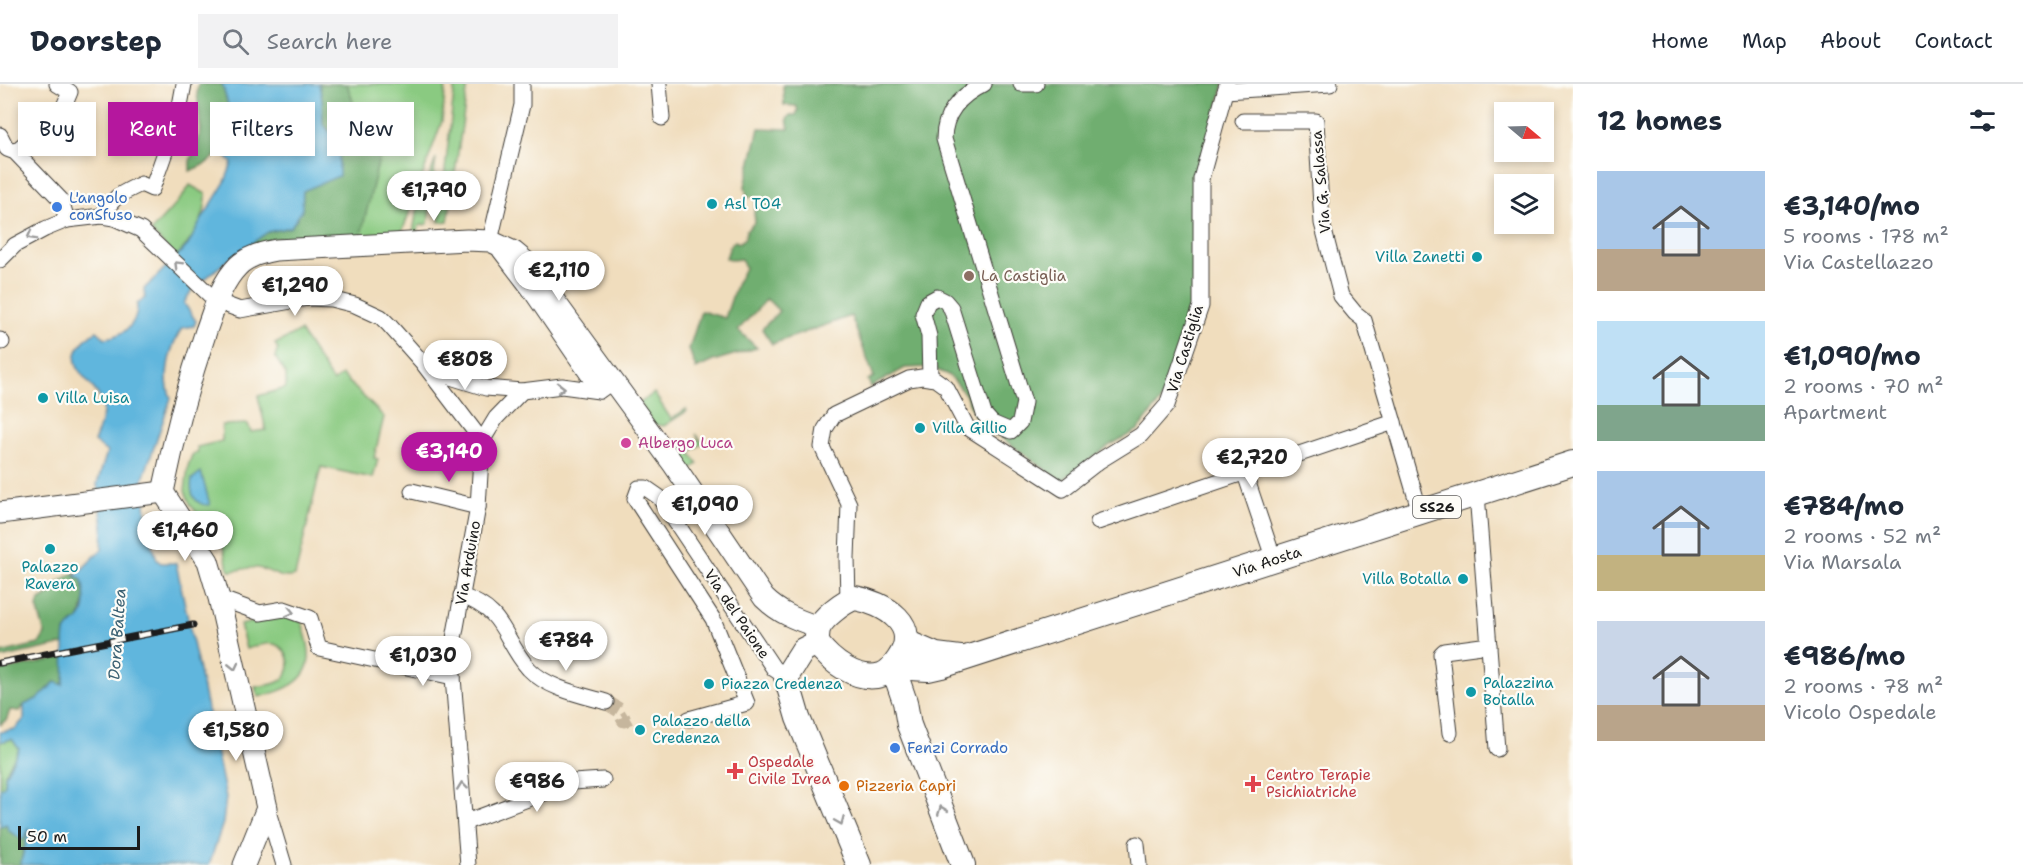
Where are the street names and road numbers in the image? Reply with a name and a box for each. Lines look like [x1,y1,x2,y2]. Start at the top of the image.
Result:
street label: Via G. Salassa [1306,129,1335,234]
street label: Via Castiglia [1162,302,1208,396]
road number: SS26 [1413,496,1461,518]
street label: Via Arduino [451,519,485,607]
street label: Via Aosta [1230,541,1305,582]
street label: Via del Paione [700,565,774,663]

